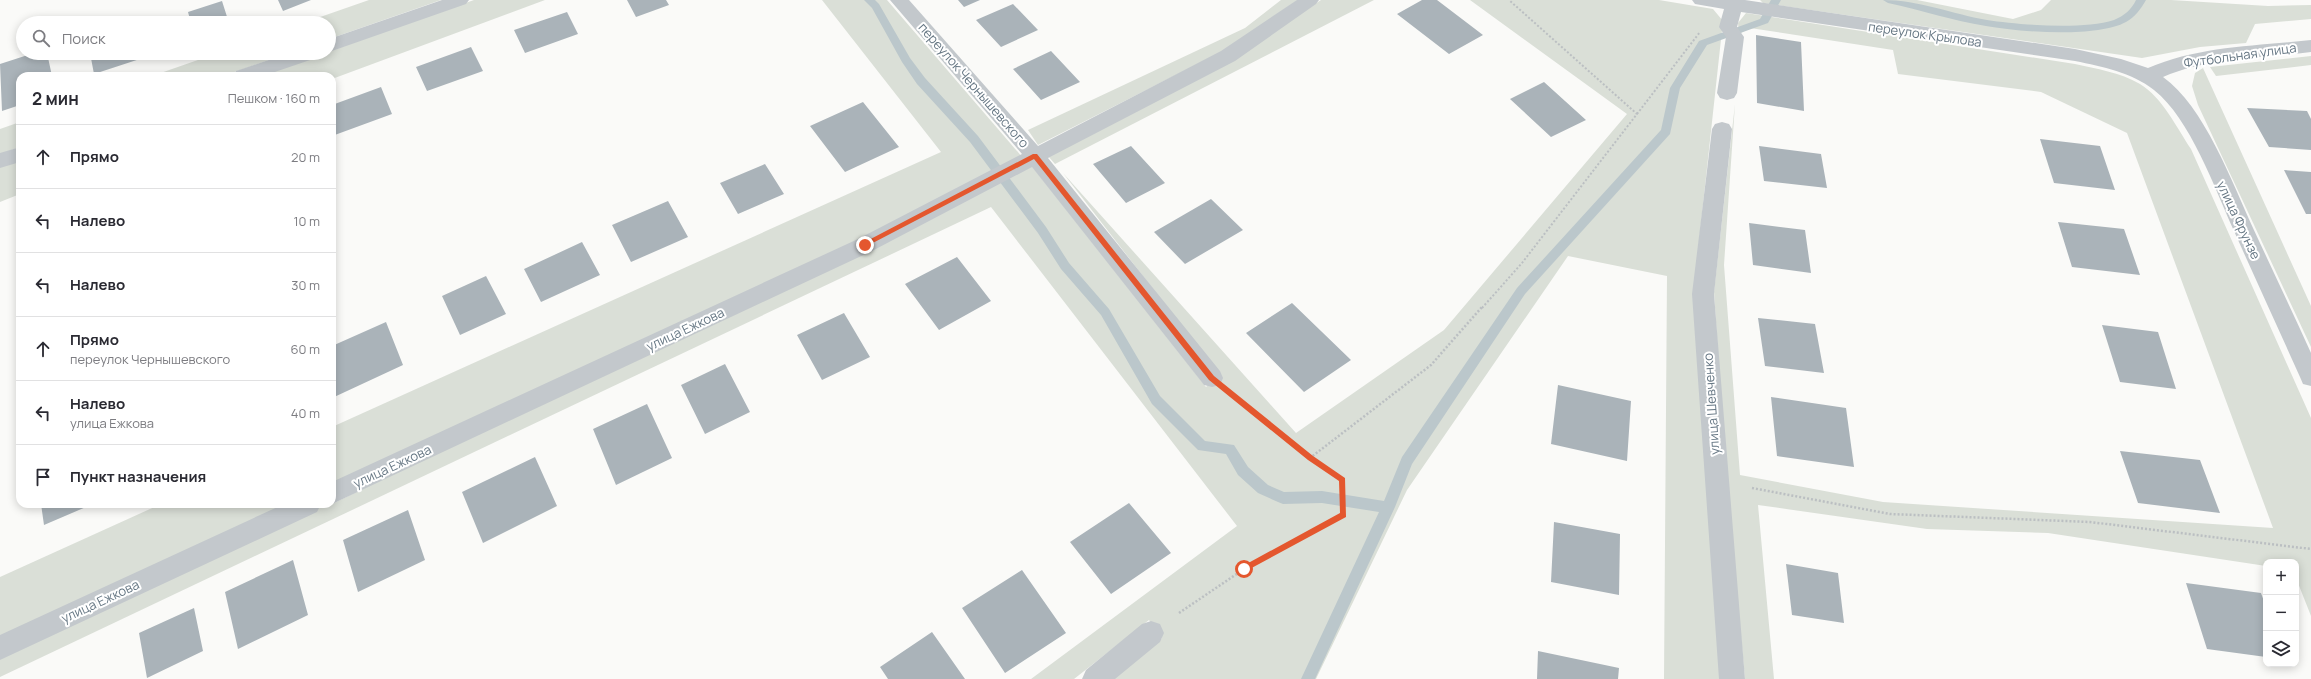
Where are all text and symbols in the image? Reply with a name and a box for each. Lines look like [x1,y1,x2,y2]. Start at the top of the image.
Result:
search box [16,16,336,60]
street label: переулок Крылова [1867,17,1983,51]
street label: переулок Чернышевского [915,19,1034,152]
icon: search [30,27,52,49]
text: Поиск [62,28,106,49]
street label: Футбольная улица [2182,38,2298,72]
text: 2 мин [32,87,79,110]
text: Пешком · 160 m [228,89,320,107]
icon: ahead [32,146,54,168]
text: Прямо [70,146,119,167]
text: 20 m [291,148,320,166]
street label: улица Фрунзе [2213,178,2265,263]
icon: left [32,210,54,232]
text: Налево [70,210,125,231]
text: 10 m [293,212,320,230]
route end [856,236,874,254]
icon: left [32,274,54,296]
text: Налево [70,274,125,295]
text: 30 m [291,276,320,294]
street label: улица Ежкова [643,303,727,355]
text: Прямо [70,329,119,350]
icon: ahead [32,338,54,360]
text: 60 m [290,340,320,358]
text: переулок Чернышевского [70,350,230,368]
street label: улица Шевченко [1698,352,1724,456]
text: Налево [70,393,125,414]
icon: left [32,402,54,424]
text: 40 m [291,404,320,422]
text: улица Ежкова [70,414,154,432]
street label: улица Ежкова [350,440,434,492]
icon: arrive [32,466,54,488]
text: Пункт назначения [70,466,206,487]
map controls [2263,559,2299,667]
button: + [2263,559,2299,595]
route start [1235,560,1253,578]
street label: улица Ежкова [58,575,142,627]
button: − [2263,595,2299,631]
button: layers [2263,631,2299,667]

